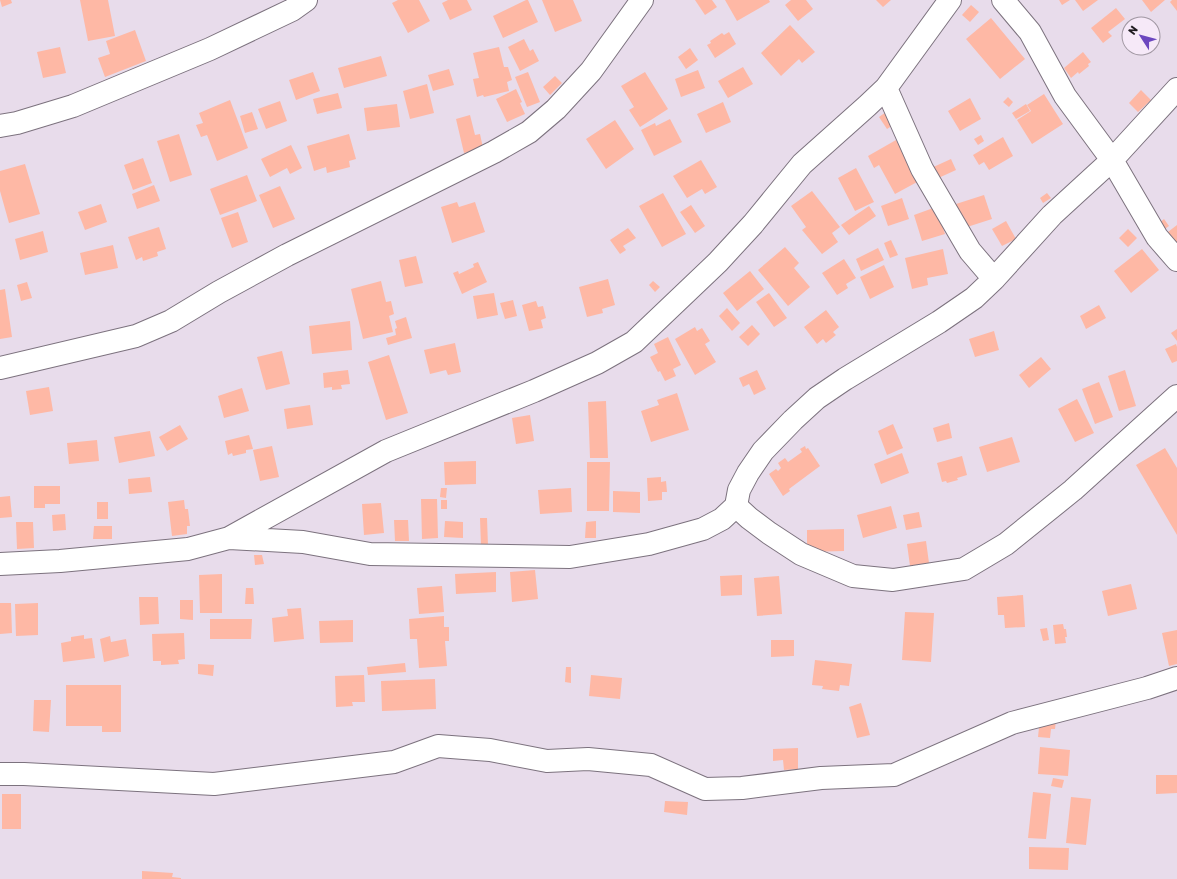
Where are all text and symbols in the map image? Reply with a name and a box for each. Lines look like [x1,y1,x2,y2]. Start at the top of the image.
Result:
north arrow [1121,16,1161,56]
text: N [1126,23,1141,37]

